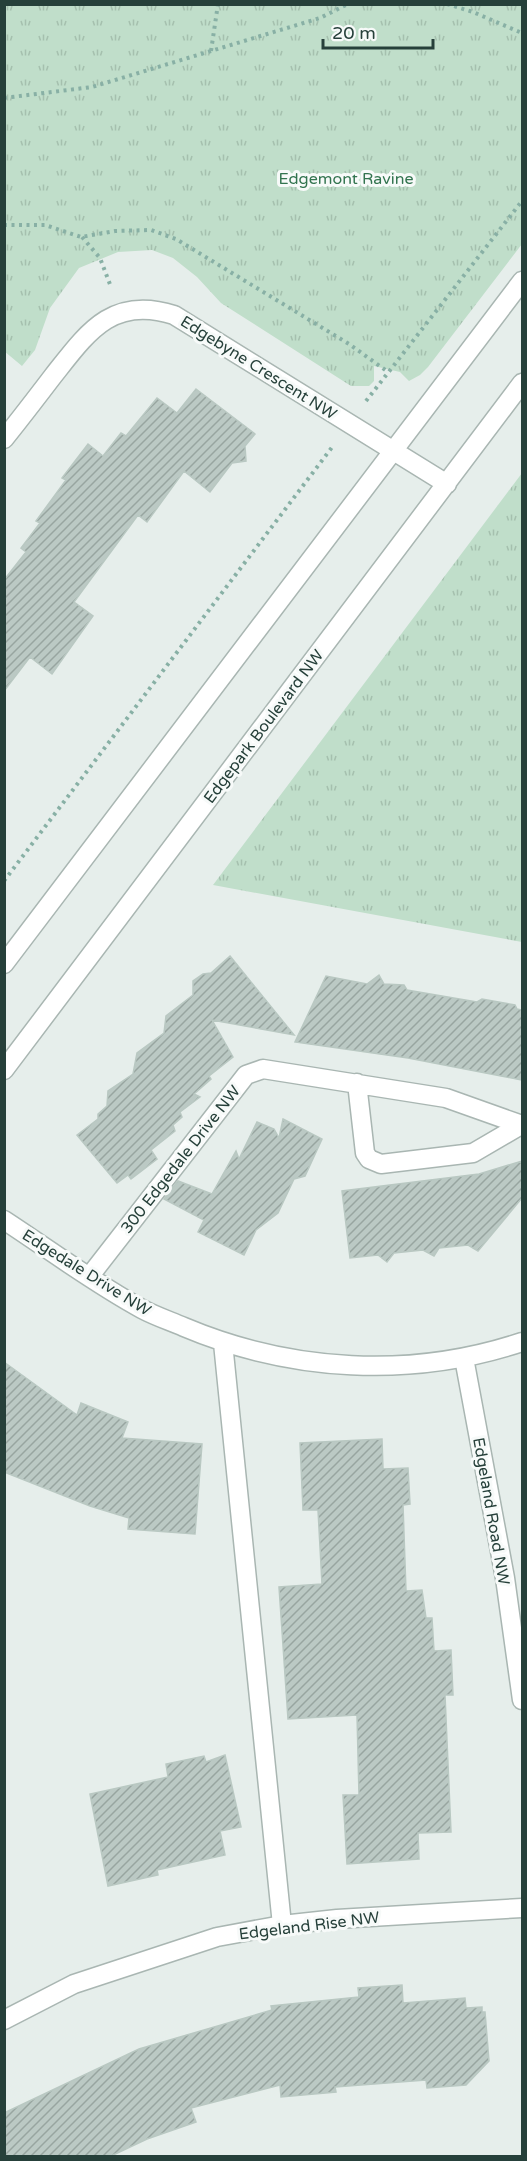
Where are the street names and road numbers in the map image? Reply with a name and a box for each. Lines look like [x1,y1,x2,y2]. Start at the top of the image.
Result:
street label: Edgebyne Crescent NW [177,311,340,424]
street label: Edgepark Boulevard NW [199,646,328,807]
street label: 300 Edgedale Drive NW [117,1082,245,1238]
street label: Edgedale Drive NW [18,1225,155,1321]
street label: Edgeland Road NW [468,1436,514,1587]
street label: Edgeland Rise NW [238,1907,381,1945]

